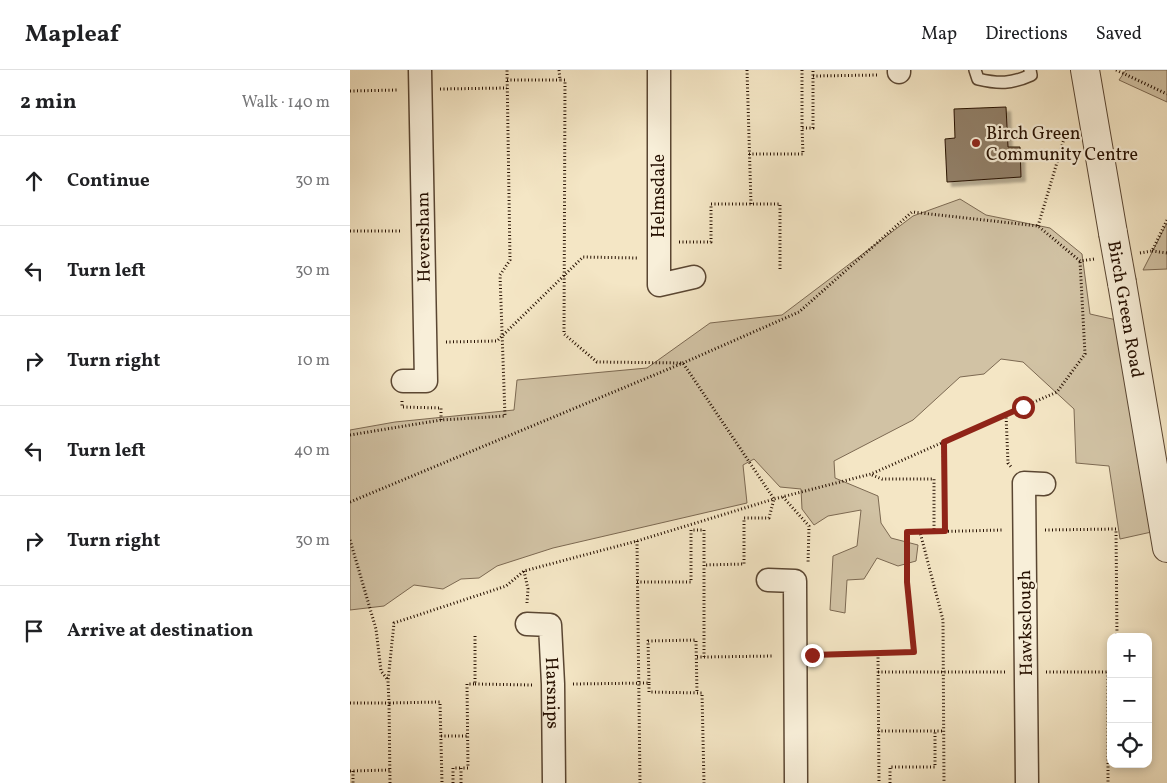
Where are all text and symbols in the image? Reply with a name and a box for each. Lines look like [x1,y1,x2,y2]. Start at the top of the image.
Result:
text: Mapleaf [25,18,119,52]
text: Map [921,22,957,47]
text: Directions [985,22,1068,47]
text: Saved [1096,22,1142,47]
text: 2 min [20,88,77,117]
text: Walk · 140 m [242,92,330,114]
place label: Birch Green Community Centre [986,122,1138,168]
marker: Birch Green Community Centre [970,137,982,149]
street label: Helmsdale [647,154,672,238]
icon: ahead [20,167,48,195]
text: Continue [67,168,150,194]
text: 30 m [295,170,330,192]
street label: Heversham [411,191,438,283]
street label: Birch Green Road [1100,239,1149,380]
icon: left [20,257,48,285]
text: Turn left [67,258,146,284]
text: 30 m [295,260,330,282]
icon: right [20,347,48,375]
text: Turn right [67,348,160,374]
text: 10 m [297,350,330,372]
route start [1012,396,1035,419]
icon: left [20,437,48,465]
text: Turn left [67,438,146,464]
text: 40 m [294,440,330,462]
icon: right [20,527,48,555]
text: Turn right [67,528,160,554]
text: 30 m [295,530,330,552]
street label: Hawksclough [1013,569,1040,676]
icon: arrive [20,617,48,645]
text: Arrive at destination [67,618,253,644]
map controls [1107,633,1152,768]
button: + [1107,633,1152,678]
route end [801,644,824,667]
street label: Harsnips [538,656,564,729]
button: − [1107,678,1152,723]
button: locate [1107,723,1152,768]

